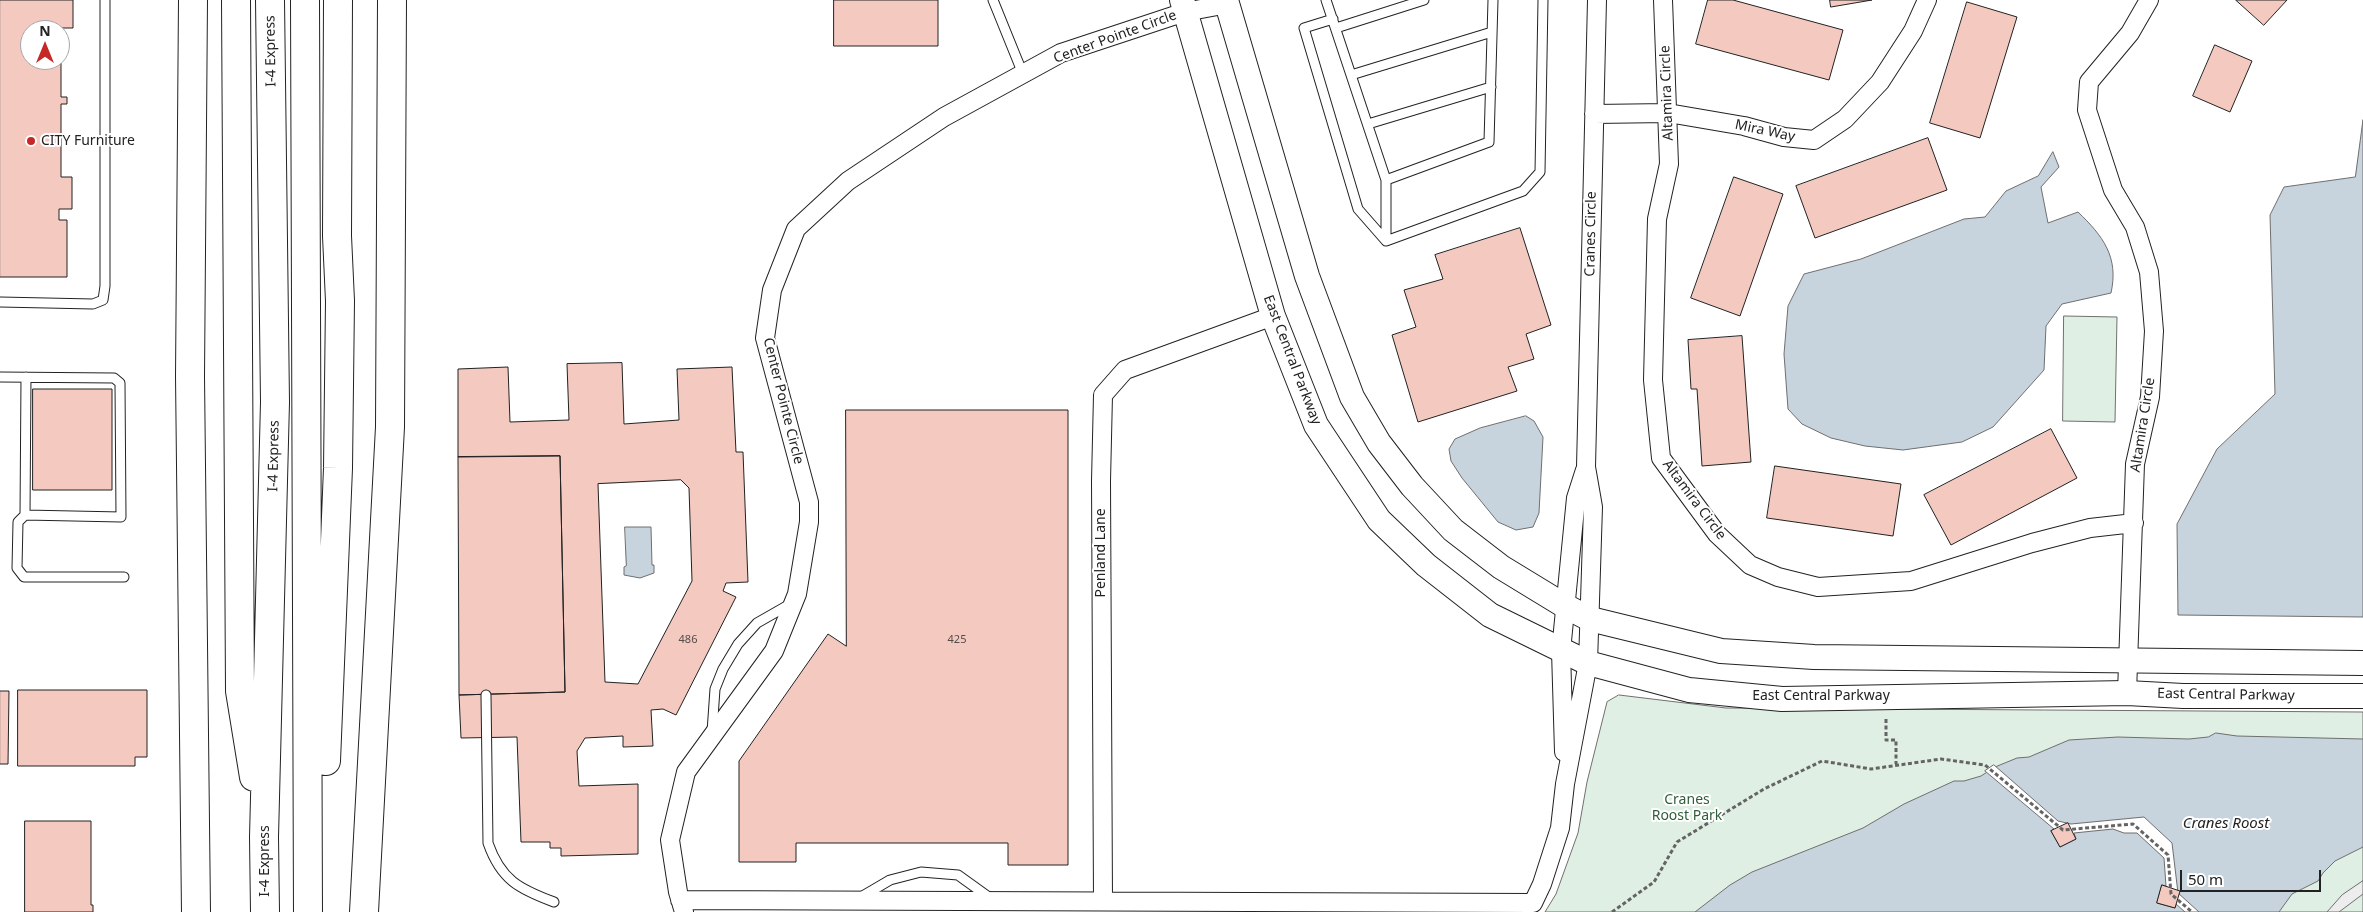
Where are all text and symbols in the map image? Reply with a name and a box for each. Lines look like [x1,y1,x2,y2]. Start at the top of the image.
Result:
street label: Center Pointe Circle [1051,7,1179,67]
street label: I-4 Express [262,15,280,87]
north arrow [20,20,70,70]
text: N [39,21,51,40]
street label: Altamira Circle [1657,45,1677,141]
street label: Mira Way [1733,116,1797,146]
place label: CITY Furniture [41,133,135,149]
marker: CITY Furniture [25,135,37,147]
street label: Cranes Circle [1582,191,1600,277]
street label: East Central Parkway [1259,293,1325,427]
street label: Center Pointe Circle [759,336,807,466]
street label: Altamira Circle [2127,377,2159,473]
street label: I-4 Express [265,420,283,492]
street label: Altamira Circle [1659,457,1729,543]
street label: Penland Lane [1093,508,1109,598]
house number: 486 [679,633,697,647]
house number: 425 [948,633,966,647]
street label: East Central Parkway [2157,685,2295,705]
street label: East Central Parkway [1752,688,1890,704]
park label: Cranes Roost Park [1652,792,1722,824]
water label: Cranes Roost [2183,815,2269,833]
street label: I-4 Express [257,825,273,897]
scale bar [2183,860,2324,892]
text: 50 m [2188,869,2223,889]

